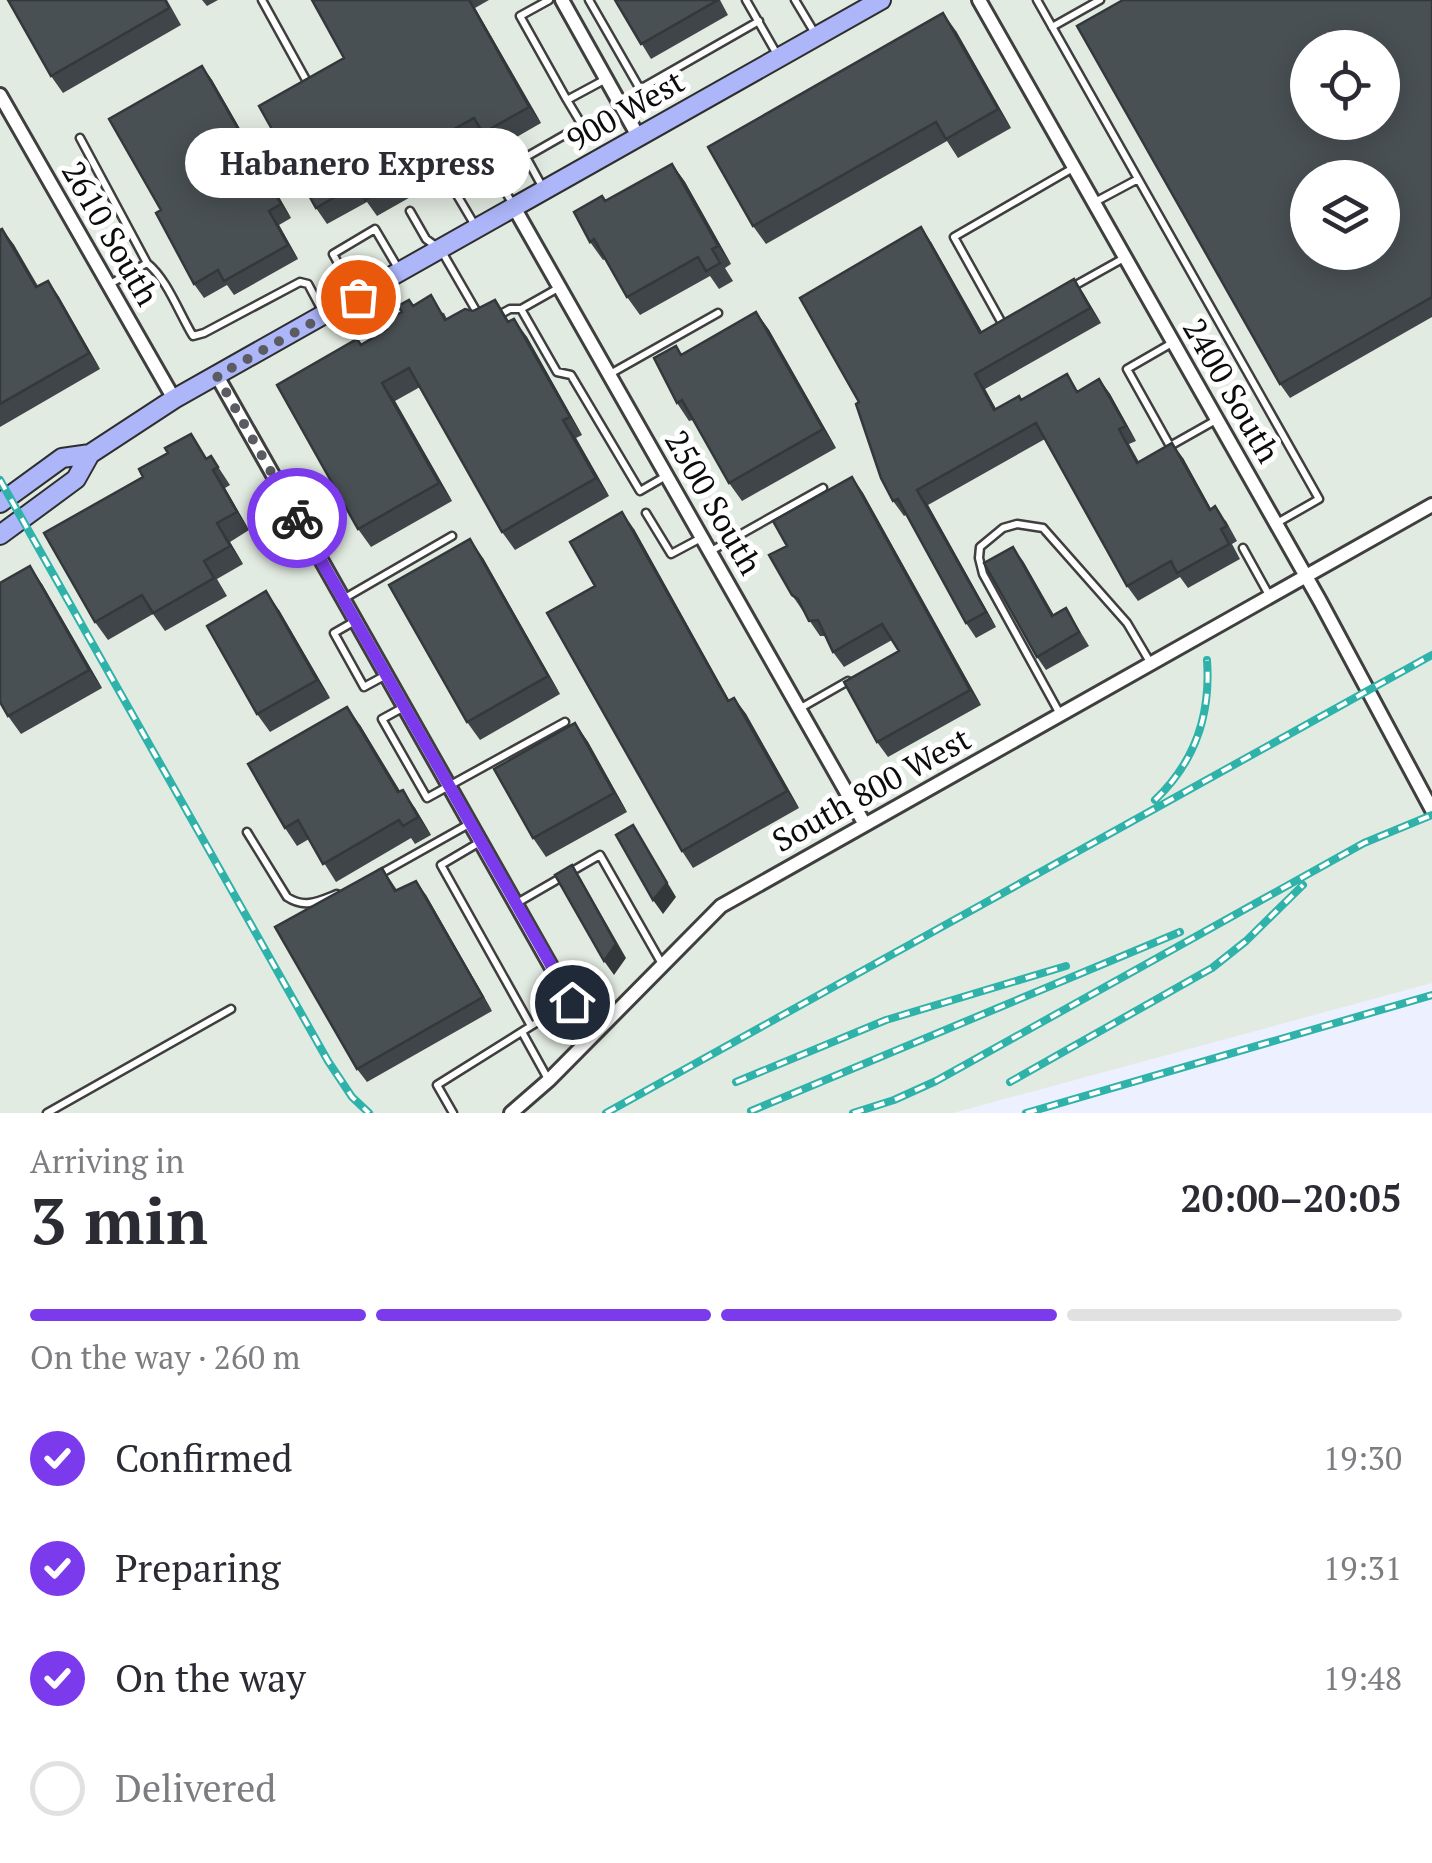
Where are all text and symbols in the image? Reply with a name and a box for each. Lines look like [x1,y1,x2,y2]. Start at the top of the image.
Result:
map controls [1290,30,1400,270]
button: locate [1290,30,1400,140]
street label: 900 West [559,60,691,160]
callout: Habanero Express [185,127,530,197]
text: Habanero Express [220,142,495,184]
street label: 2610 South [53,153,169,313]
button: layers [1290,160,1400,270]
pin [316,255,401,340]
icon: bag [331,270,386,325]
street label: 2400 South [1174,310,1290,470]
street label: 2500 South [656,422,772,582]
courier [247,468,347,568]
icon: bike [270,491,325,546]
street label: South 800 West [765,717,978,861]
pin [530,960,615,1045]
icon: home [545,975,600,1030]
text: Arriving in [30,1140,184,1182]
text: 20:00–20:05 [1180,1173,1402,1223]
text: 3 min [30,1176,208,1263]
text: On the way · 260 m [30,1336,300,1378]
icon: check [30,1431,85,1486]
text: Confirmed [115,1433,293,1483]
text: 19:30 [1323,1437,1402,1479]
icon: check [30,1541,85,1596]
text: Preparing [115,1543,281,1593]
text: 19:31 [1323,1547,1402,1589]
icon: check [30,1651,85,1706]
text: On the way [115,1653,306,1703]
text: 19:48 [1323,1657,1402,1699]
text: Delivered [115,1763,276,1813]

